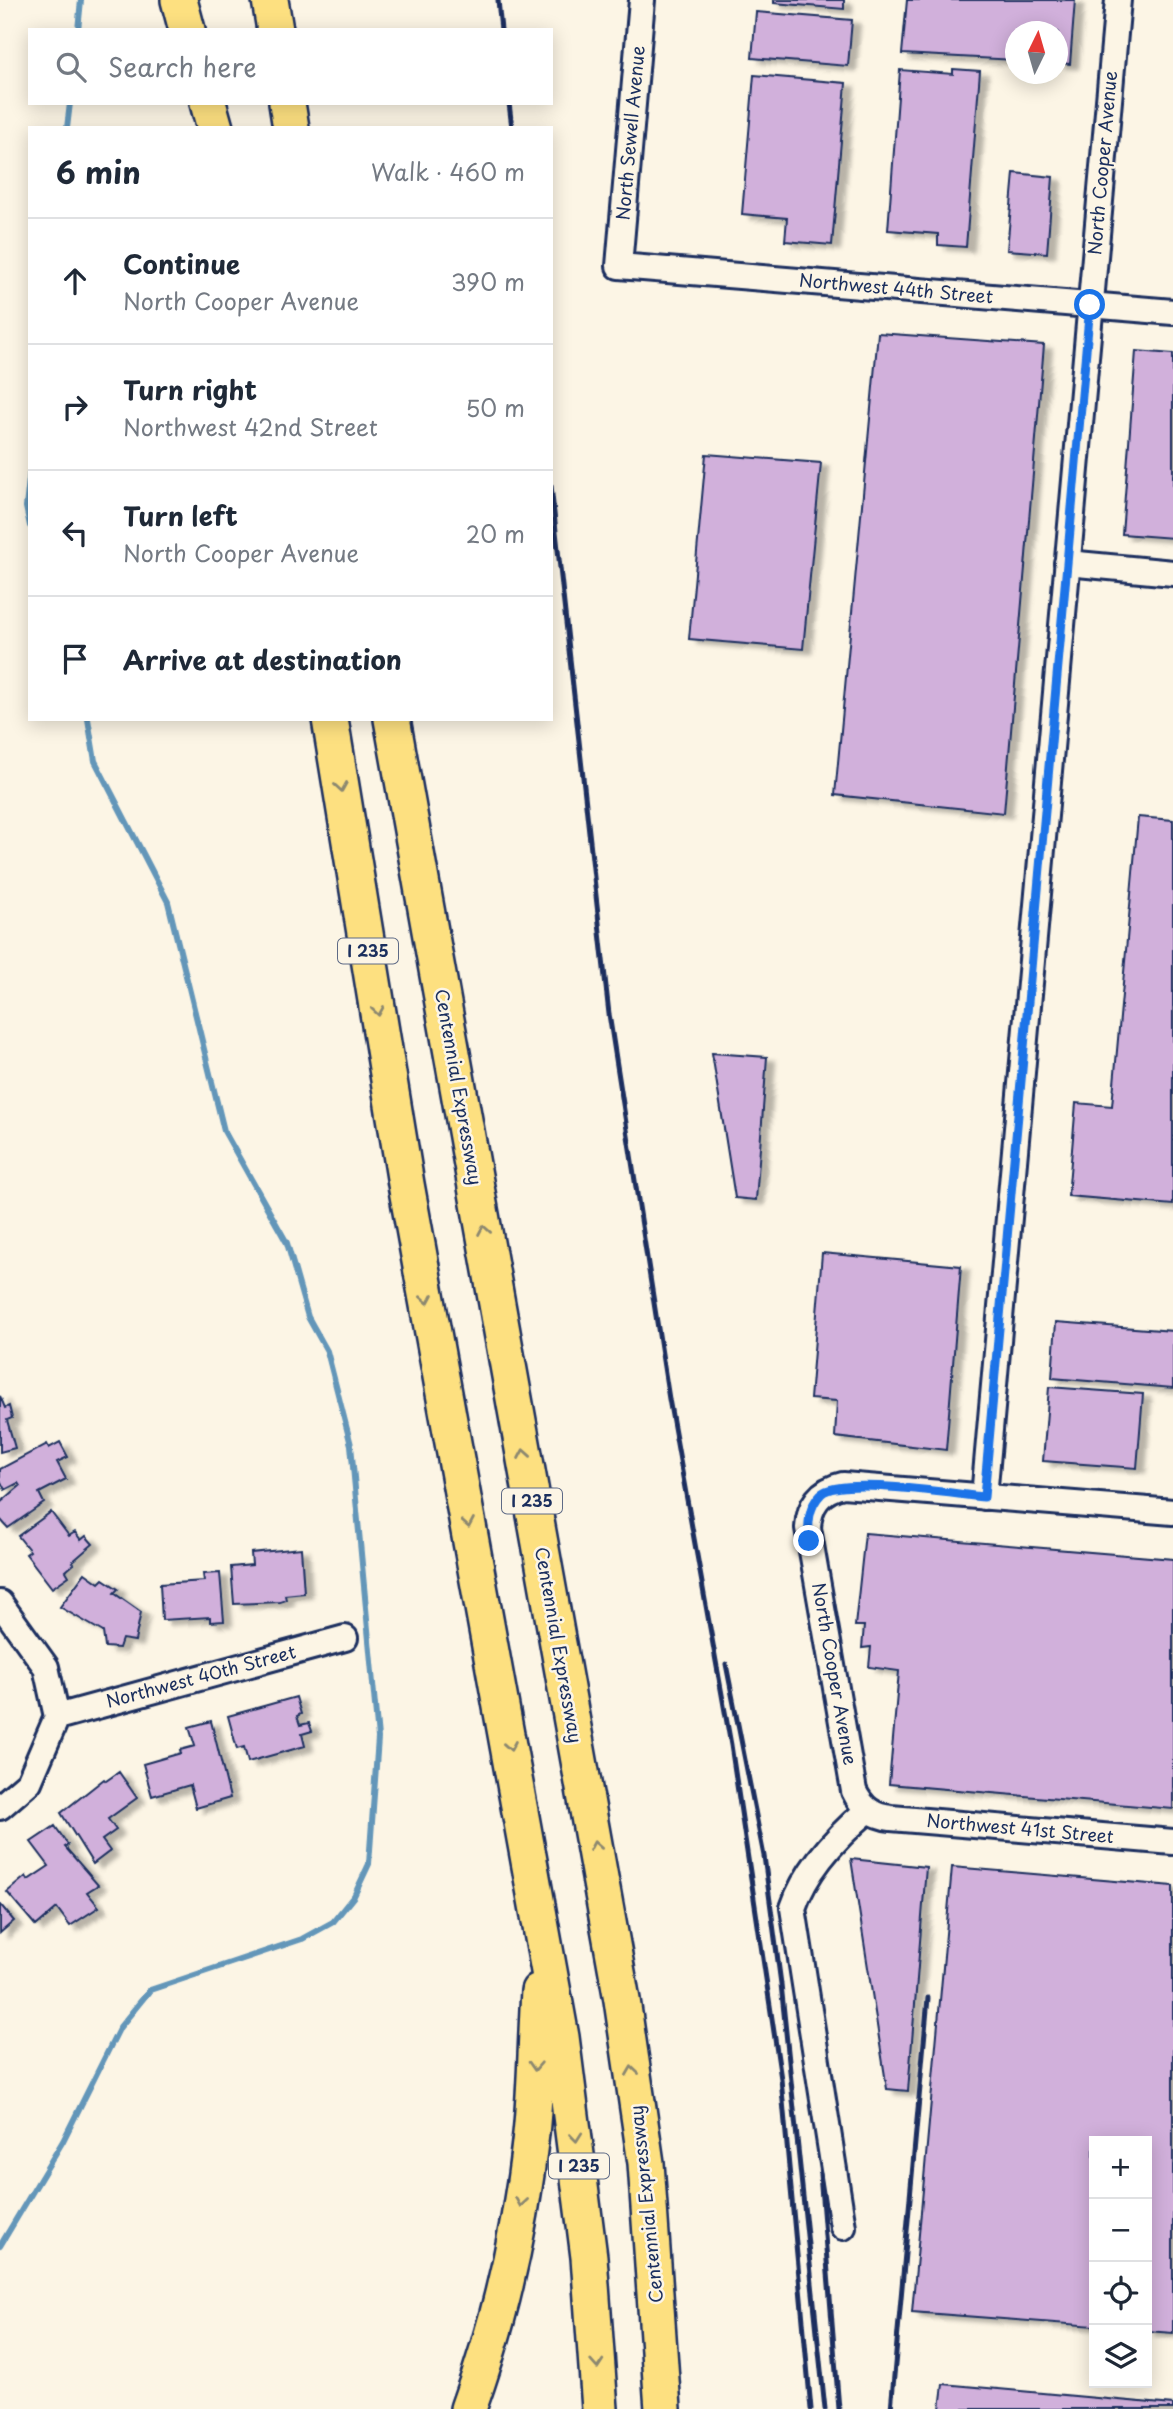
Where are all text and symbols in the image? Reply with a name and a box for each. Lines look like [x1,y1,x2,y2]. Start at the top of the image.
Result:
north arrow [1005,21,1068,84]
search box [28,28,553,105]
street label: North Sewell Avenue [608,44,651,221]
text: Search here [108,47,257,86]
icon: search [52,48,90,86]
street label: North Cooper Avenue [1080,69,1123,256]
text: 6 min [56,149,141,194]
text: Walk · 460 m [371,154,525,189]
text: Continue [123,244,240,283]
icon: ahead [56,262,94,300]
text: 390 m [451,264,525,299]
street label: Northwest 44th Street [798,266,994,309]
text: North Cooper Avenue [123,283,359,318]
route start [1074,289,1105,320]
text: Turn right [123,370,257,409]
icon: right [56,388,94,426]
text: 50 m [465,390,525,425]
text: Northwest 42nd Street [123,409,378,444]
text: Turn left [123,496,238,535]
icon: left [56,514,94,552]
text: 20 m [466,516,525,551]
text: North Cooper Avenue [123,535,359,570]
icon: arrive [56,640,94,678]
text: Arrive at destination [123,640,402,679]
one-way arrow [333,781,348,793]
road number: I 235 [338,939,398,964]
street label: Centennial Expressway [429,987,490,1187]
one-way arrow [370,1005,385,1017]
one-way arrow [477,1224,492,1236]
one-way arrow [419,1293,434,1305]
one-way arrow [517,1448,532,1460]
road number: I 235 [502,1488,562,1513]
one-way arrow [460,1517,475,1529]
route end [793,1525,824,1556]
street label: Centennial Expressway [529,1545,590,1745]
street label: North Cooper Avenue [806,1580,865,1767]
street label: Northwest 40th Street [103,1637,299,1714]
one-way arrow [502,1740,517,1752]
street label: Northwest 41st Street [925,1806,1115,1849]
one-way arrow [588,1840,603,1852]
one-way arrow [528,2061,543,2072]
one-way arrow [625,2065,640,2076]
street label: Centennial Expressway [622,2104,669,2304]
one-way arrow [569,2131,584,2143]
map controls [1089,2136,1152,2388]
button: + [1089,2136,1152,2199]
road number: I 235 [549,2154,609,2178]
one-way arrow [514,2196,529,2207]
button: − [1089,2199,1152,2262]
button: locate [1089,2262,1152,2325]
button: layers [1089,2325,1152,2388]
one-way arrow [589,2358,604,2369]

